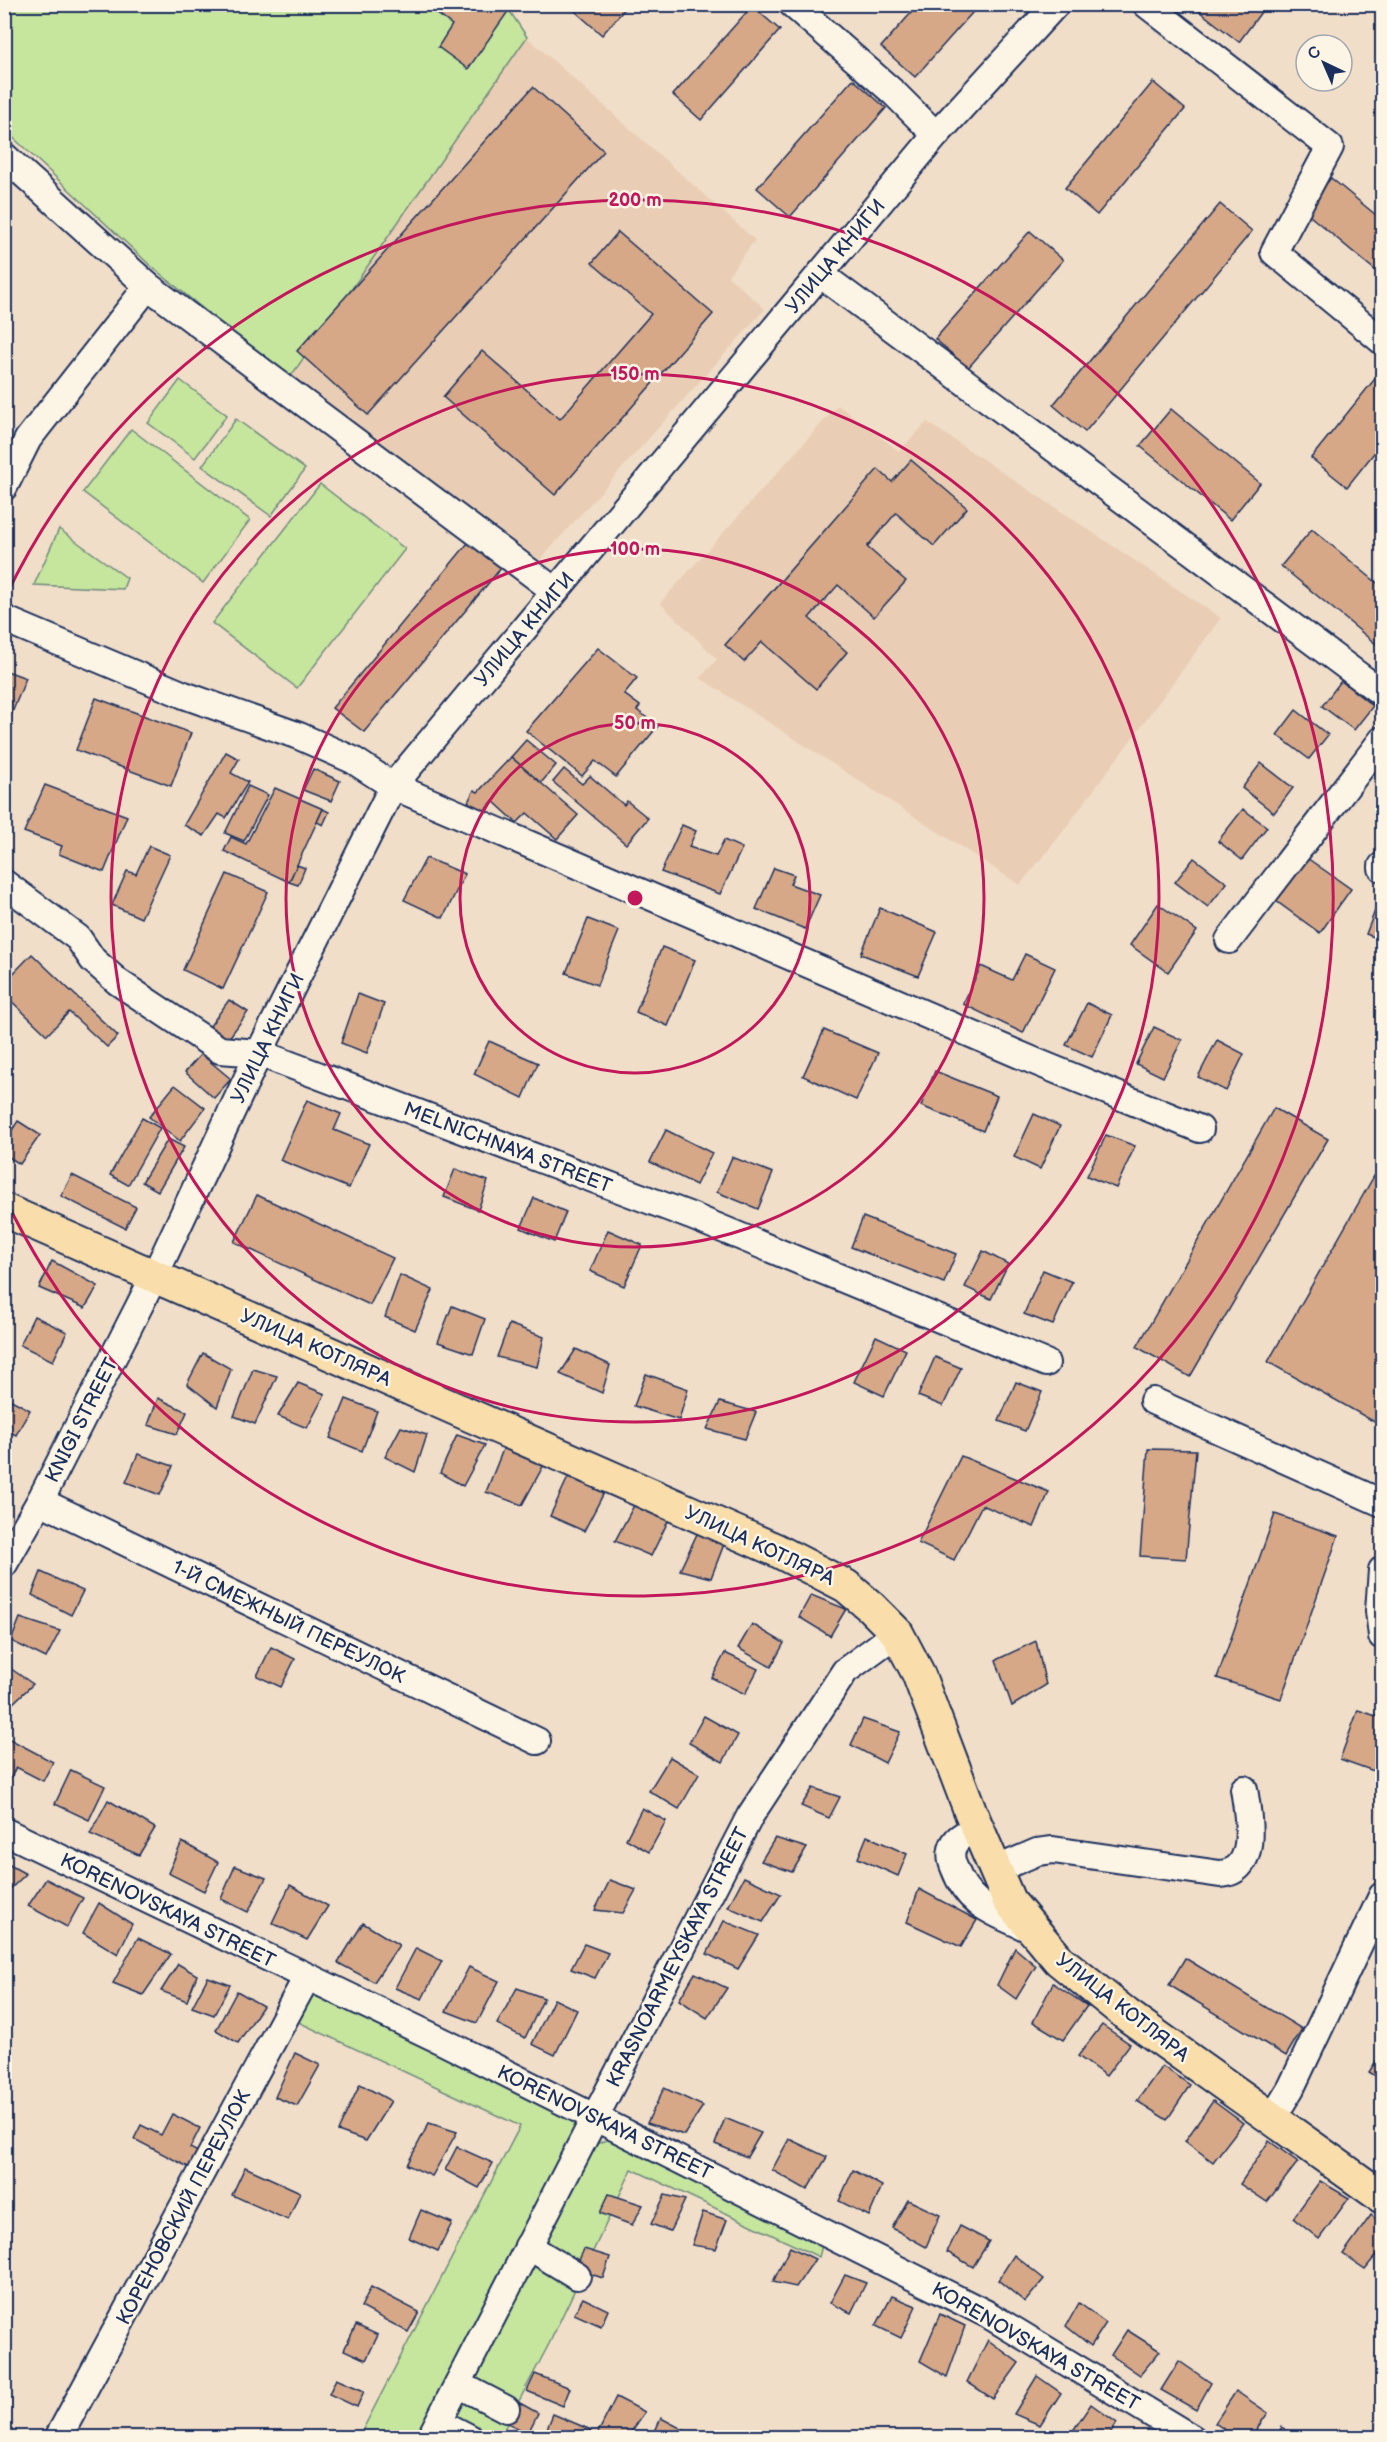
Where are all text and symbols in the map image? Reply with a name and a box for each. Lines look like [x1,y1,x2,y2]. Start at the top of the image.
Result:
north arrow [1294,33,1354,93]
text: С [1304,43,1325,64]
text: 200 m [608,190,662,211]
street label: УЛИЦА КНИГИ [781,195,891,319]
text: 150 m [610,364,660,385]
text: 100 m [610,539,660,560]
street label: УЛИЦА КНИГИ [470,568,580,692]
text: 50 m [614,713,656,734]
centre of rings [625,888,645,908]
street label: УЛИЦА КНИГИ [226,969,310,1107]
street label: MELNICHNAYA STREET [400,1097,615,1199]
street label: УЛИЦА КОТЛЯРА [237,1304,395,1392]
street label: KNIGI STREET [40,1354,124,1487]
street label: УЛИЦА КОТЛЯРА [681,1501,839,1591]
street label: 1-Й СМЕЖНЫЙ ПЕРЕУЛОК [168,1555,409,1689]
street label: KRASNOARMEYSKAYA STREET [602,1823,754,2091]
street label: KORENOVSKAYA STREET [56,1848,279,1974]
street label: УЛИЦА КОТЛЯРА [1051,1948,1194,2068]
street label: KORENOVSKAYA STREET [493,2060,716,2186]
street label: КОРЕНОВСКИЙ ПЕРЕУЛОК [112,2086,256,2329]
street label: KORENOVSKAYA STREET [927,2277,1144,2416]

